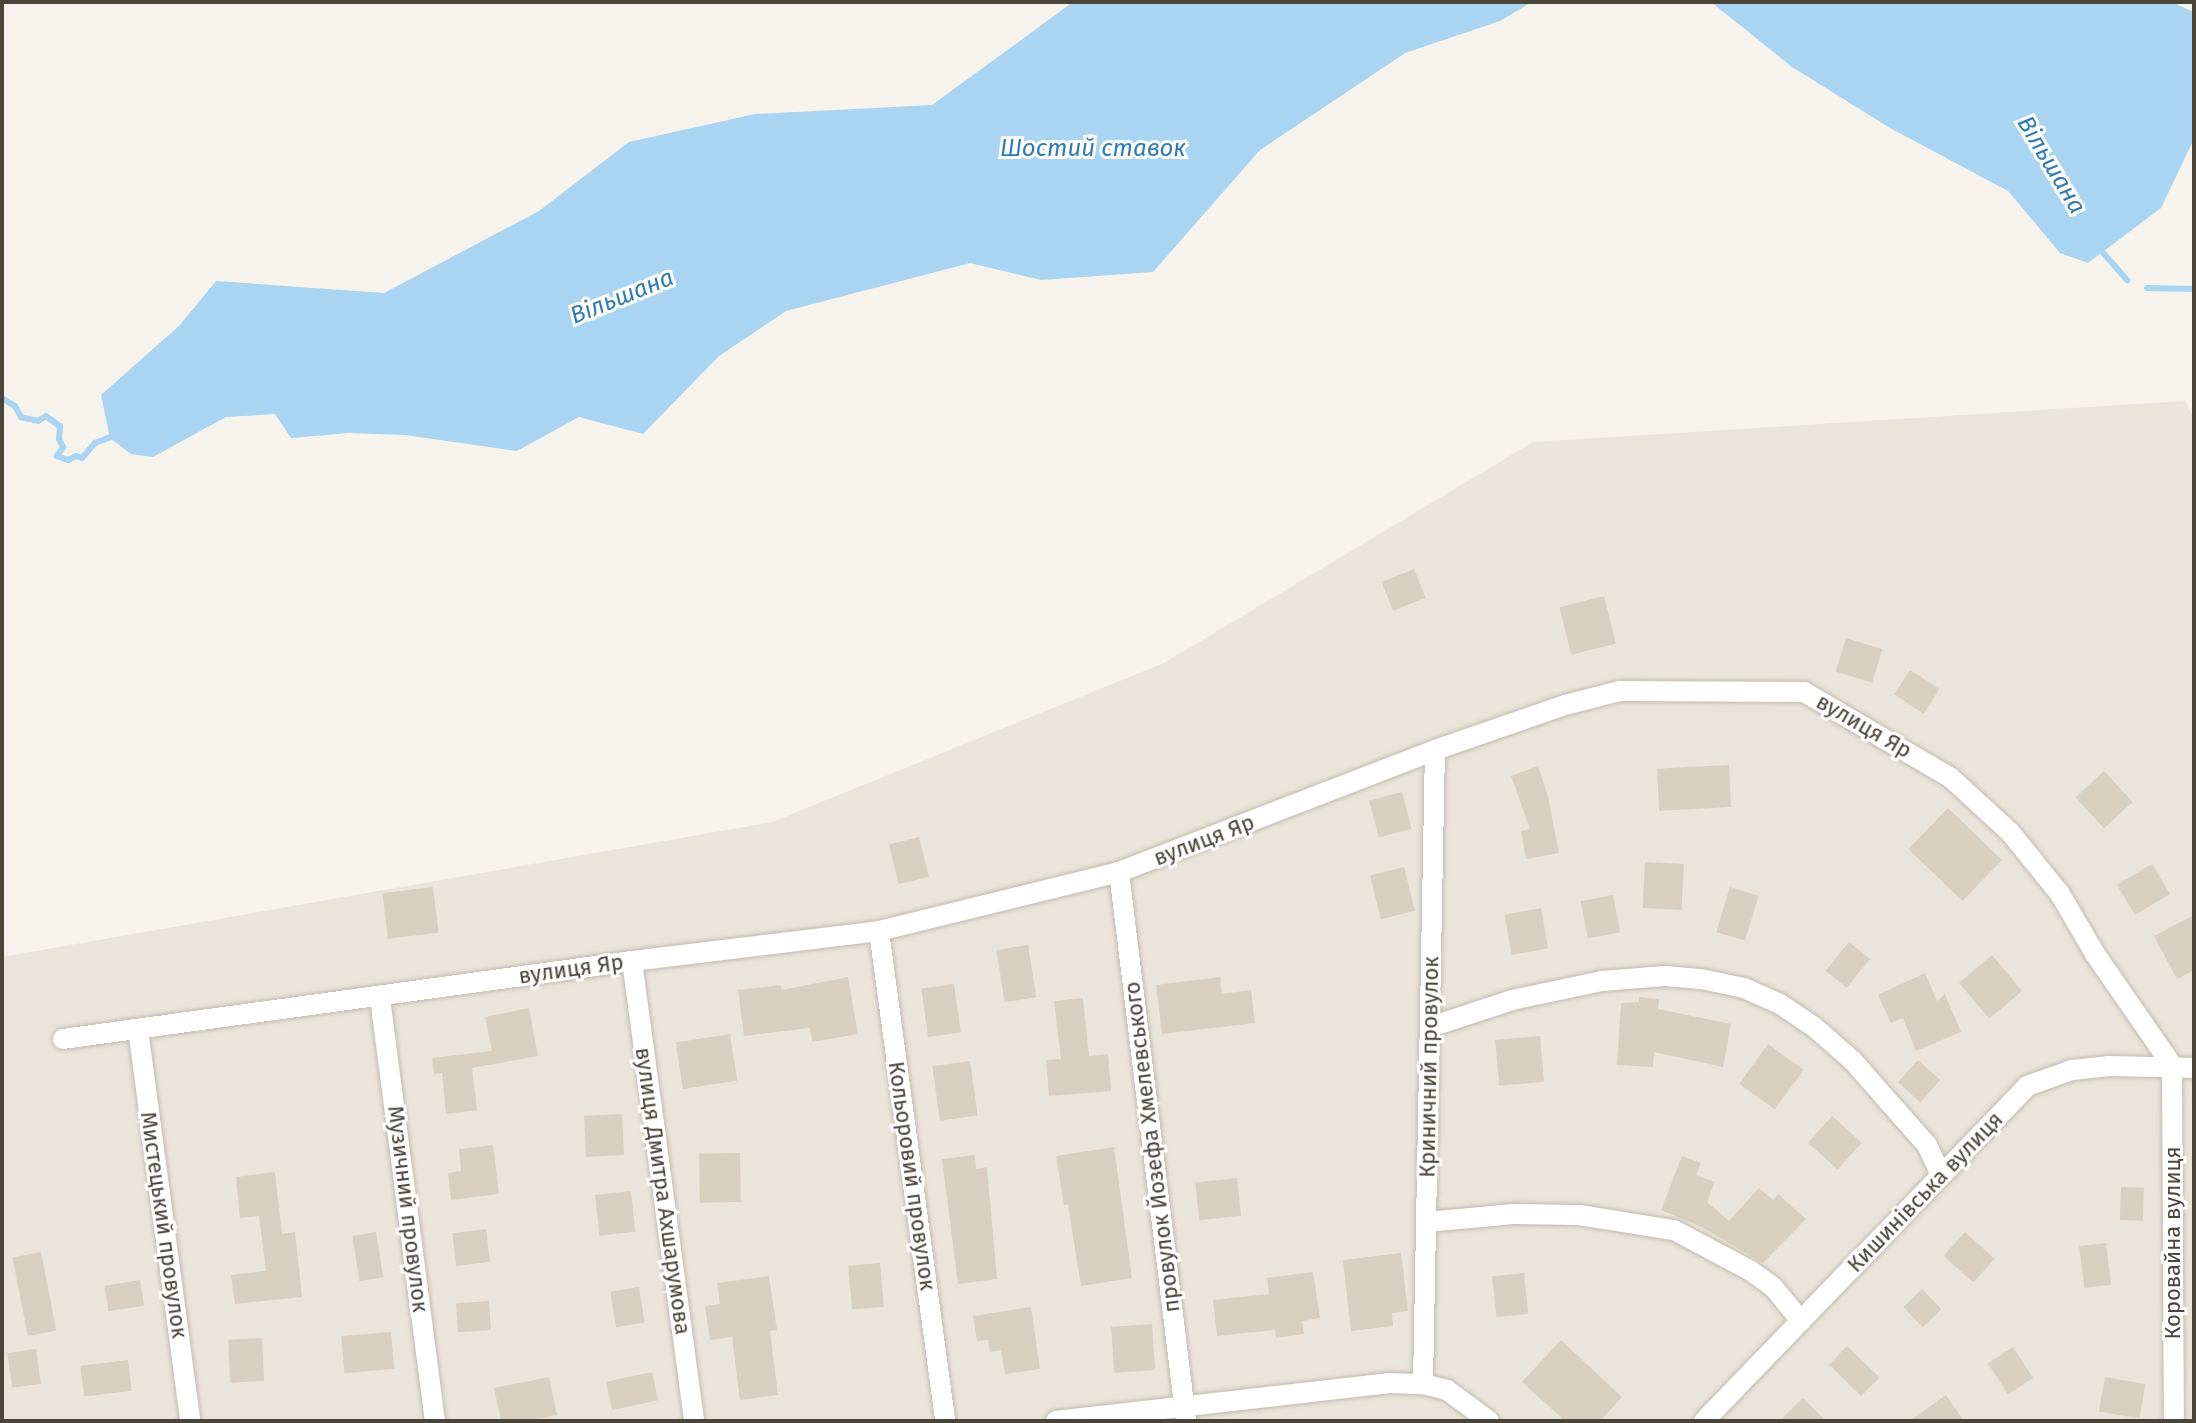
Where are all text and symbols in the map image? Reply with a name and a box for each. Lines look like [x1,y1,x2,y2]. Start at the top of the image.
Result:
water label: Вільшана [2011,111,2091,219]
water label: Шостий ставок [1000,135,1186,163]
water label: Вільшана [566,263,678,331]
street label: вулиця Яр [1812,688,1916,764]
street label: вулиця Яр [1150,809,1258,871]
street label: вулиця Яр [517,949,625,989]
street label: Криничний провулок [1414,956,1444,1178]
street label: провулок Йозефа Хмелевського [1119,980,1185,1314]
street label: вулиця Дмитра Ахшарумова [630,1046,696,1336]
street label: Кольоровий провулок [883,1060,941,1292]
street label: Музичний провулок [382,1104,434,1314]
street label: Кишинівська вулиця [1842,1106,2008,1278]
street label: Мистецький провулок [135,1110,193,1340]
street label: Коровайна вулиця [2160,1146,2186,1340]

